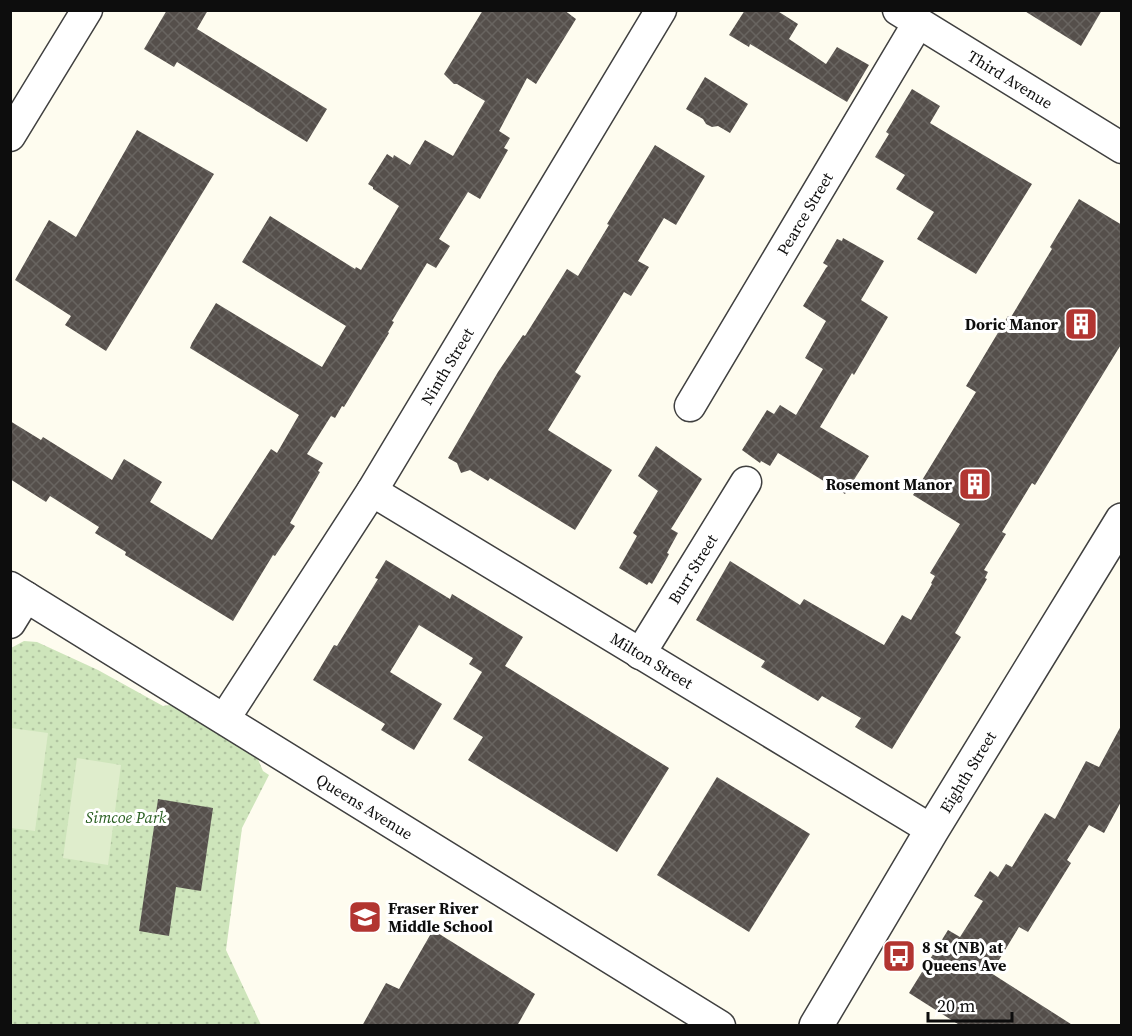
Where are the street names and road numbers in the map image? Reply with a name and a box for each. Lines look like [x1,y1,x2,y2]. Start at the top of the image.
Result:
street label: Third Avenue [964,45,1057,114]
street label: Pearce Street [771,167,838,259]
street label: Ninth Street [415,323,479,409]
street label: Burr Street [663,529,723,608]
street label: Milton Street [606,627,698,694]
street label: Eighth Street [934,726,1002,817]
street label: Queens Avenue [312,768,417,845]

